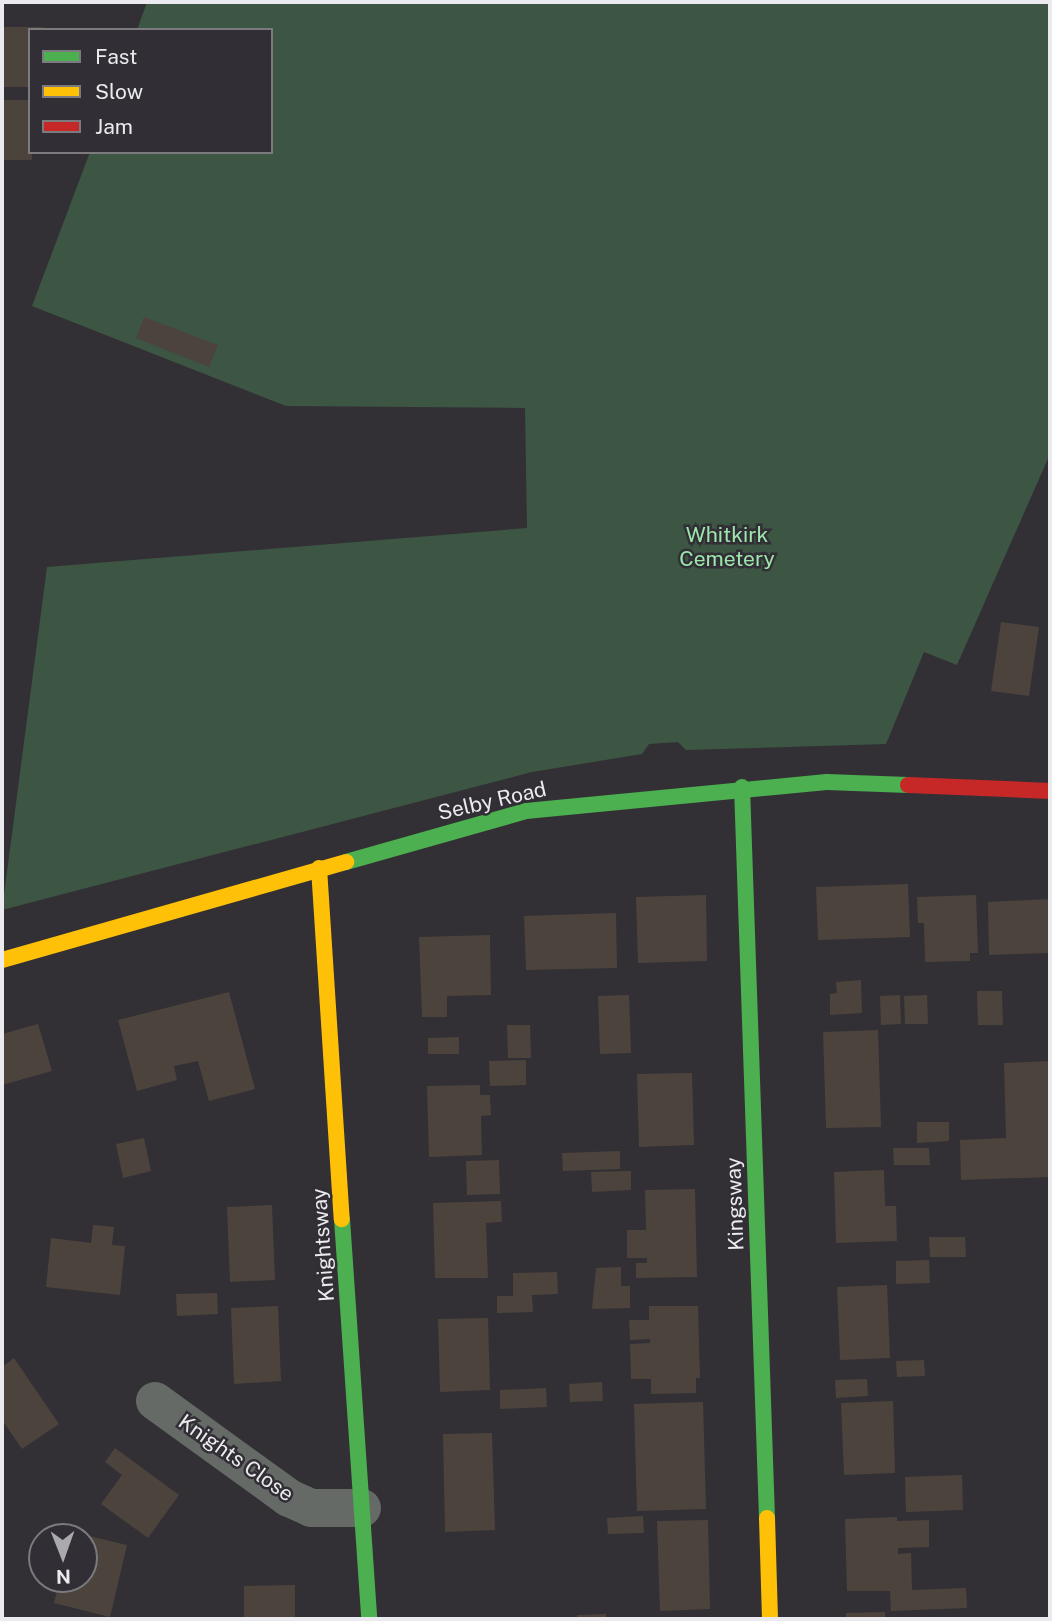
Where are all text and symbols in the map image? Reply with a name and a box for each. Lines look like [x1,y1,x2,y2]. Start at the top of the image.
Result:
legend [28,28,273,154]
text: Fast [95,44,137,69]
text: Slow [95,79,143,104]
text: Jam [95,114,133,139]
park label: Whitkirk Cemetery [679,522,775,572]
street label: Selby Road [435,776,549,826]
street label: Kingsway [721,1157,749,1251]
street label: Knightsway [306,1187,340,1303]
street label: Knights Close [174,1409,298,1507]
north arrow [28,1523,98,1593]
text: N [56,1566,71,1588]

